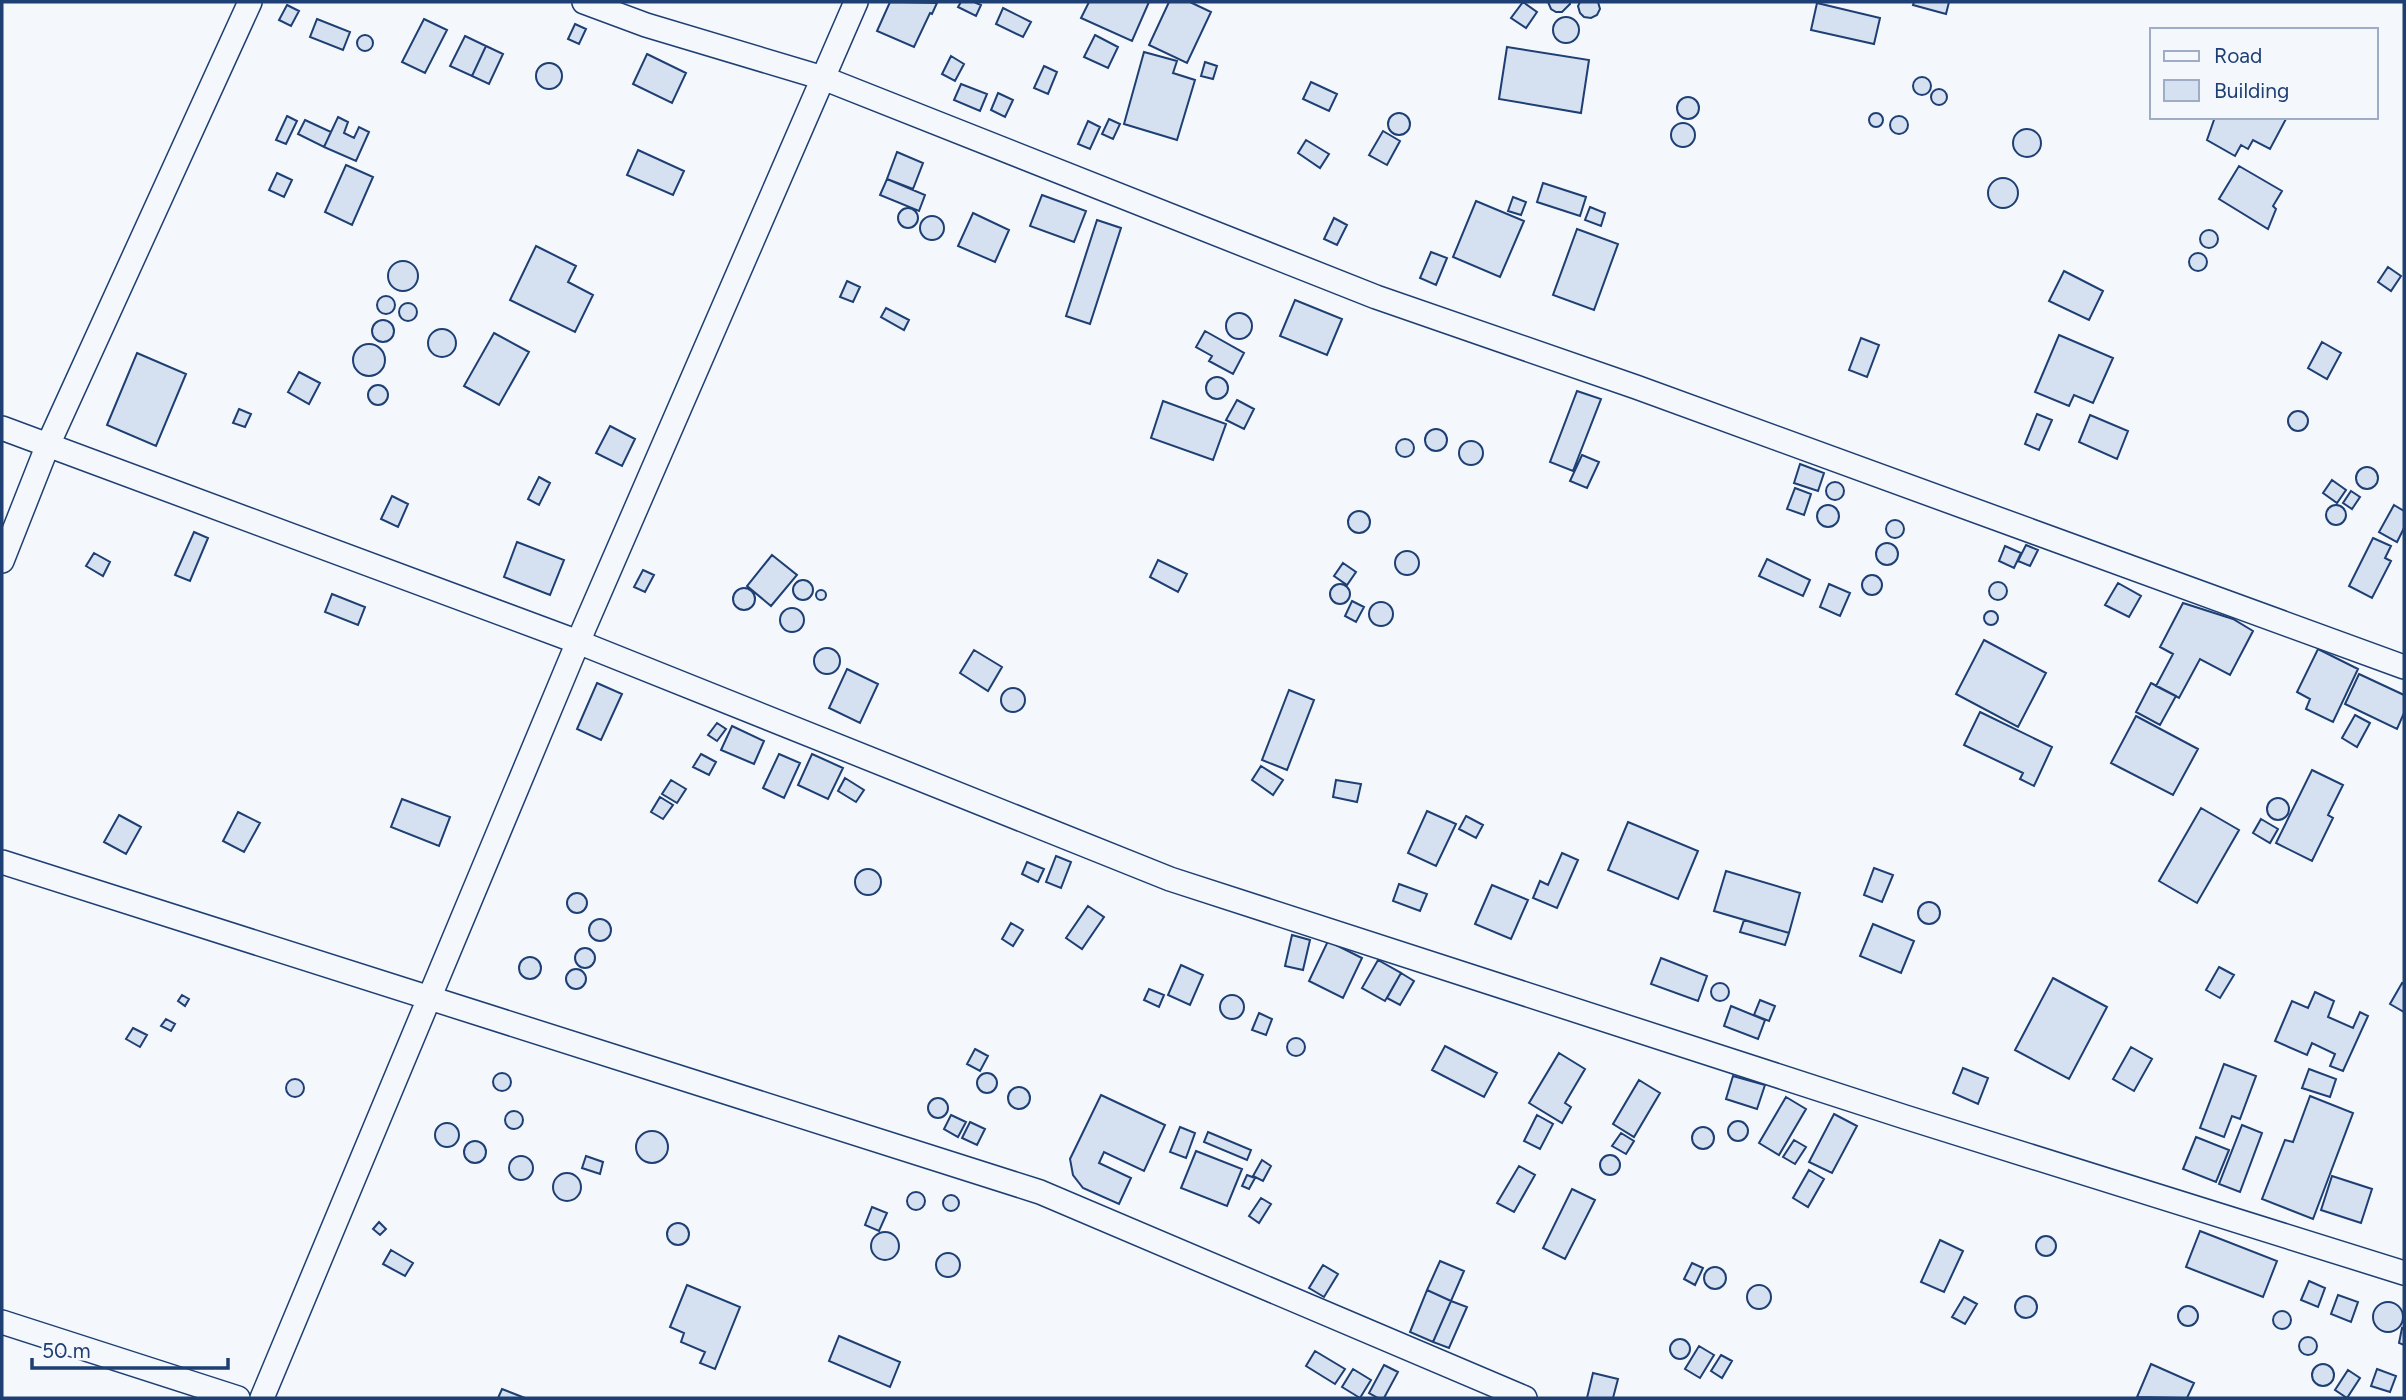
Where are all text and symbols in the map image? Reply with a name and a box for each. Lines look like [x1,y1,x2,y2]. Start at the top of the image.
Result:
legend [2150,28,2378,119]
text: Road [2214,43,2262,68]
text: Building [2214,78,2289,103]
scale bar [32,1326,228,1370]
text: 50 m [42,1338,91,1363]

